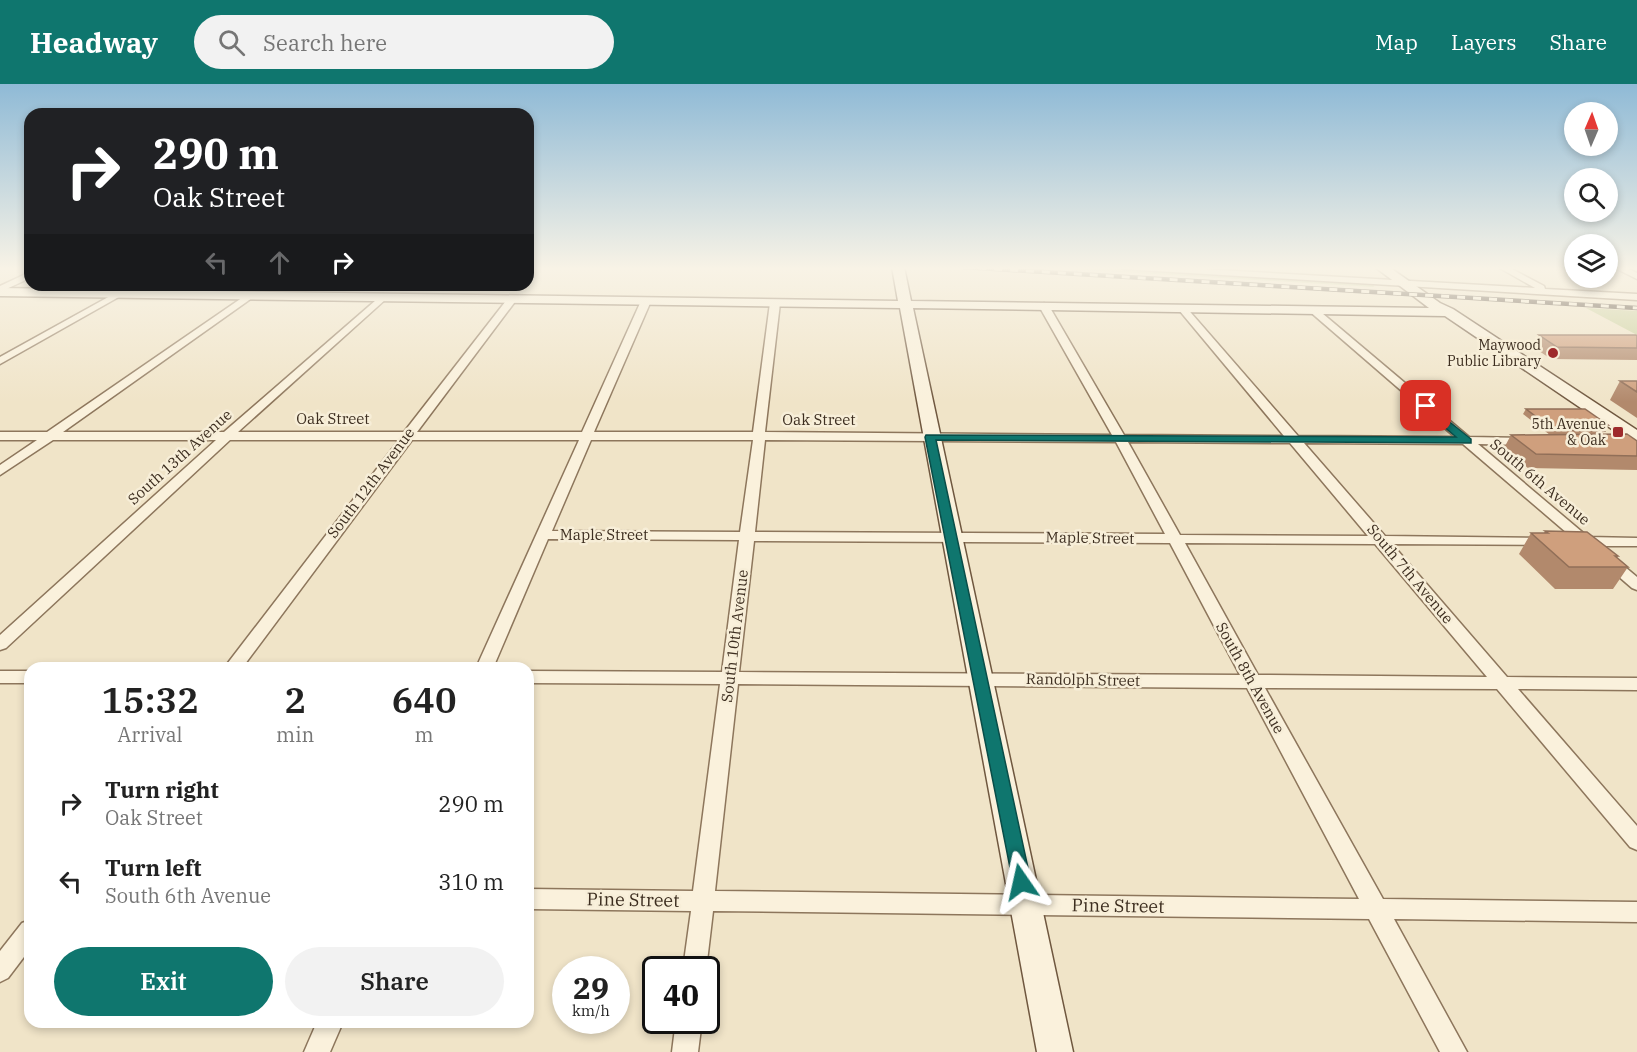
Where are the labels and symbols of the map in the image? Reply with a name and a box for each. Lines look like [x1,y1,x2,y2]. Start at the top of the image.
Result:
north arrow [1564,102,1618,156]
place label: Maywood Public Library [1447,336,1542,370]
marker: Maywood Public Library [1546,346,1560,360]
pin [1400,380,1451,431]
street label: South 13th Avenue [124,405,236,508]
street label: Oak Street [296,409,370,428]
street label: Oak Street [782,410,856,429]
place label: 5th Avenue & Oak [1531,415,1607,449]
street label: South 12th Avenue [323,424,418,542]
marker: 5th Avenue & Oak [1611,425,1625,439]
street label: South 6th Avenue [1487,434,1594,529]
street label: South 7th Avenue [1363,520,1458,627]
street label: Maple Street [560,525,648,544]
street label: Maple Street [1046,527,1134,548]
street label: South 10th Avenue [717,568,752,703]
street label: South 8th Avenue [1212,619,1289,737]
street label: Randolph Street [1026,669,1140,690]
position arrow [989,850,1053,914]
street label: Pine Street [586,887,680,912]
street label: Pine Street [1071,893,1165,918]
speed limit sign: 40 [642,956,720,1034]

